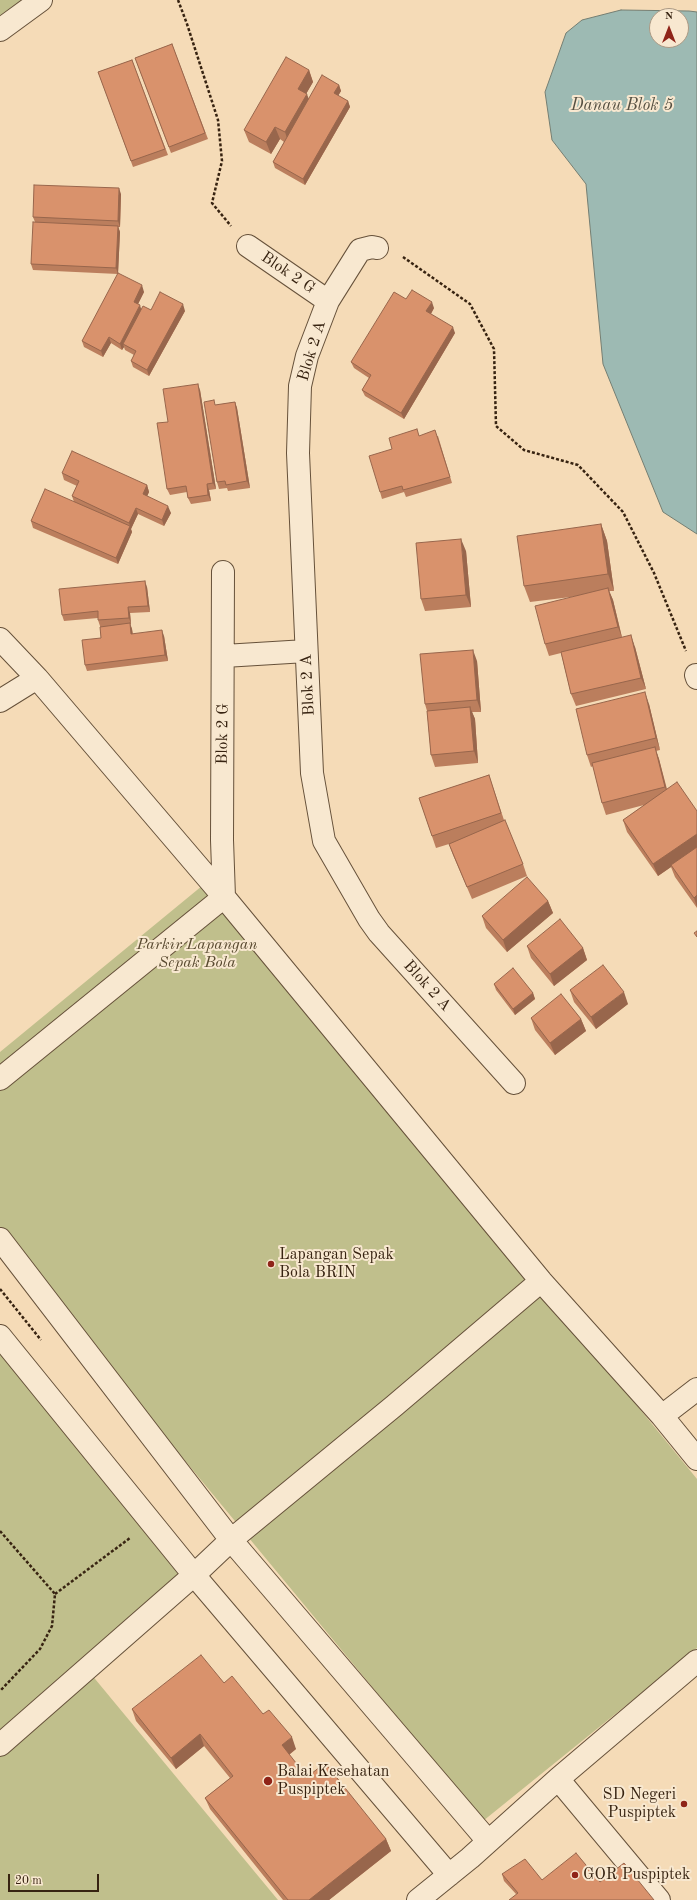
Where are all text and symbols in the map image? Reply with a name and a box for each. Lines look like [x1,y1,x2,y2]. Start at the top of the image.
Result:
north arrow [649,8,689,48]
text: N [665,11,673,22]
water label: Danau Blok 5 [571,96,673,116]
street label: Blok 2 G [257,248,319,298]
street label: Blok 2 A [294,319,330,383]
street label: Blok 2 A [297,654,319,716]
street label: Blok 2 G [213,703,233,765]
park label: Parkir Lapangan Sepak Bola [137,935,257,973]
street label: Blok 2 A [399,957,455,1015]
place label: Lapangan Sepak Bola BRIN [279,1245,394,1283]
marker: Lapangan Sepak Bola BRIN [266,1259,276,1269]
place label: Balai Kesehatan Puspiptek [277,1762,389,1800]
marker: Balai Kesehatan Puspiptek [262,1775,274,1787]
place label: SD Negeri Puspiptek [603,1785,676,1823]
marker: SD Negeri Puspiptek [679,1799,689,1809]
place label: GOR Puspiptek [583,1865,690,1885]
scale bar [10,1866,101,1892]
marker: GOR Puspiptek [570,1870,580,1880]
text: 20 m [15,1875,42,1887]

